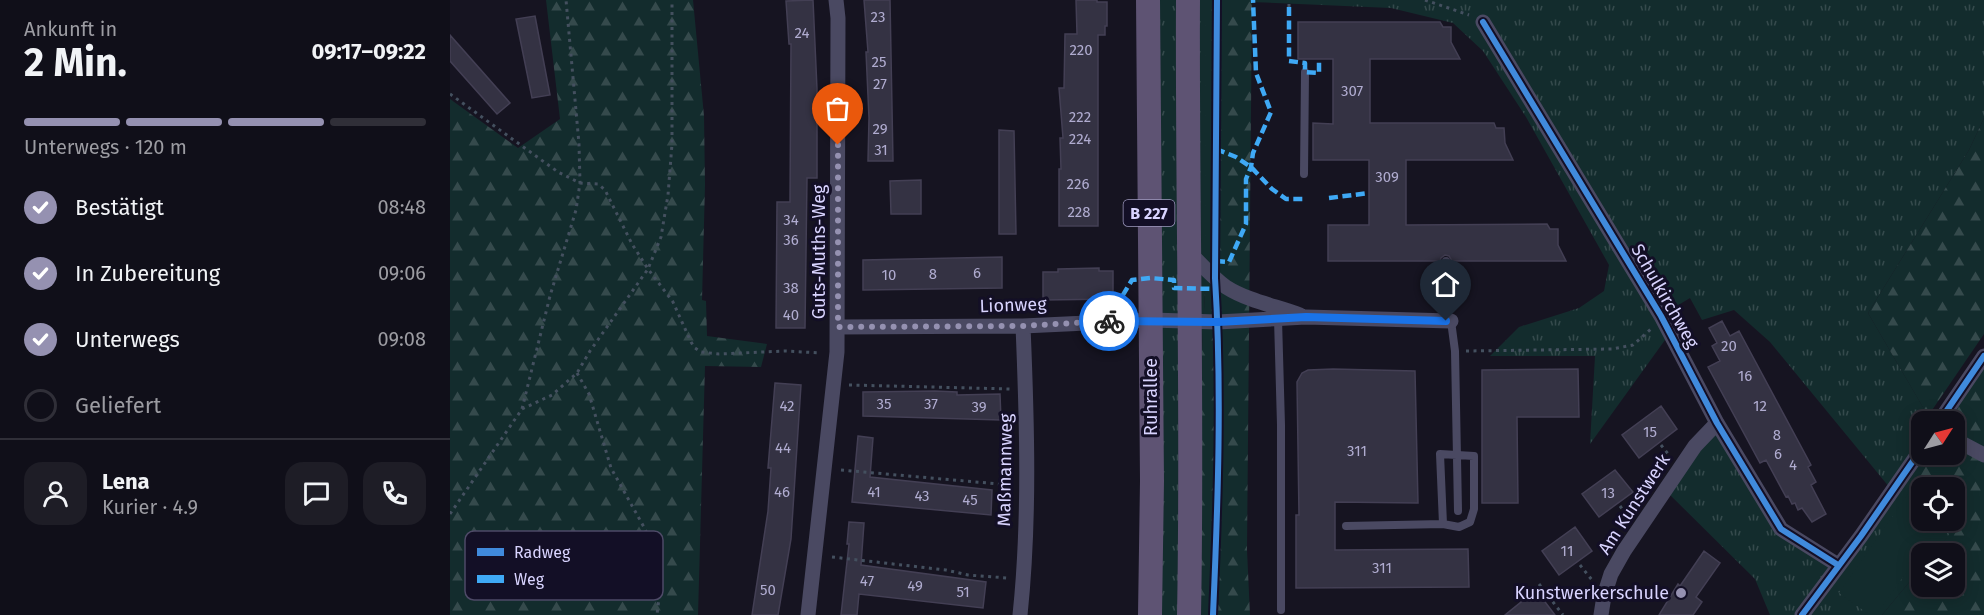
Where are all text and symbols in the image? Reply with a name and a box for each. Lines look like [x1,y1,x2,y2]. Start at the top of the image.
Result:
house number: 23 [871,8,885,26]
text: Ankunft in [24,17,117,41]
house number: 24 [794,24,810,42]
text: 09:17–09:22 [312,38,426,65]
text: 2 Min. [24,40,127,86]
house number: 220 [1069,41,1093,59]
house number: 25 [872,53,886,71]
house number: 27 [873,75,887,93]
house number: 307 [1341,82,1363,100]
pin [812,83,863,145]
icon: bag [821,92,854,125]
house number: 222 [1069,108,1091,126]
house number: 29 [872,120,888,138]
house number: 224 [1069,130,1091,148]
text: Unterwegs · 120 m [24,135,187,159]
house number: 31 [874,141,888,159]
house number: 309 [1375,168,1399,186]
house number: 226 [1067,175,1089,193]
street label: Guts-Muths-Weg [808,184,830,319]
icon: check [24,191,57,224]
text: Bestätigt [75,194,164,221]
text: 08:48 [377,195,426,219]
road number: B 227 [1124,200,1174,226]
house number: 228 [1067,203,1091,221]
house number: 34 [783,211,799,229]
house number: 36 [783,231,799,249]
street label: Schulkirchweg [1626,240,1704,353]
icon: check [24,257,57,290]
pin [1420,259,1471,321]
text: In Zubereitung [75,260,220,287]
text: 09:06 [378,261,426,285]
house number: 6 [973,264,981,282]
house number: 8 [929,265,937,283]
house number: 10 [882,266,896,284]
icon: home [1429,268,1462,301]
house number: 38 [783,279,799,297]
courier [1079,291,1139,351]
street label: Lionweg [979,293,1048,317]
icon: bike [1093,305,1126,338]
house number: 40 [783,306,799,324]
icon: check [24,323,57,356]
text: Unterwegs [75,326,180,353]
text: 09:08 [378,327,426,351]
house number: 20 [1721,337,1737,355]
street label: Ruhrallee [1140,358,1162,436]
house number: 16 [1738,367,1752,385]
text: Geliefert [75,392,161,419]
house number: 35 [876,395,892,413]
house number: 37 [924,395,938,413]
house number: 42 [779,397,795,415]
house number: 12 [1753,397,1767,415]
house number: 39 [971,398,987,416]
north arrow [1911,411,1965,465]
map controls [1911,411,1965,597]
street label: Maßmannweg [993,413,1017,527]
house number: 15 [1643,423,1657,441]
house number: 8 [1773,426,1781,444]
house number: 44 [775,439,791,457]
house number: 311 [1347,442,1367,460]
house number: 6 [1774,445,1782,463]
street label: Am Kunstwerk [1593,449,1675,559]
house number: 4 [1789,456,1797,474]
button: person [24,462,87,525]
button: chat [285,462,348,525]
button: phone [363,462,426,525]
text: Lena [102,468,150,495]
button: locate [1911,477,1965,531]
house number: 46 [774,483,790,501]
house number: 41 [867,483,881,501]
house number: 13 [1601,484,1615,502]
house number: 43 [914,487,930,505]
house number: 45 [962,491,978,509]
text: Kurier · 4.9 [102,495,198,519]
legend [465,531,663,600]
house number: 11 [1561,542,1573,560]
text: Radweg [514,543,571,562]
button: layers [1911,543,1965,597]
house number: 311 [1372,559,1392,577]
text: Weg [514,570,545,589]
house number: 47 [860,572,874,590]
house number: 49 [907,577,923,595]
house number: 50 [760,581,776,599]
place label: Kunstwerkerschule [1514,582,1669,604]
house number: 51 [956,583,970,601]
marker: Kunstwerkerschule [1674,586,1688,600]

